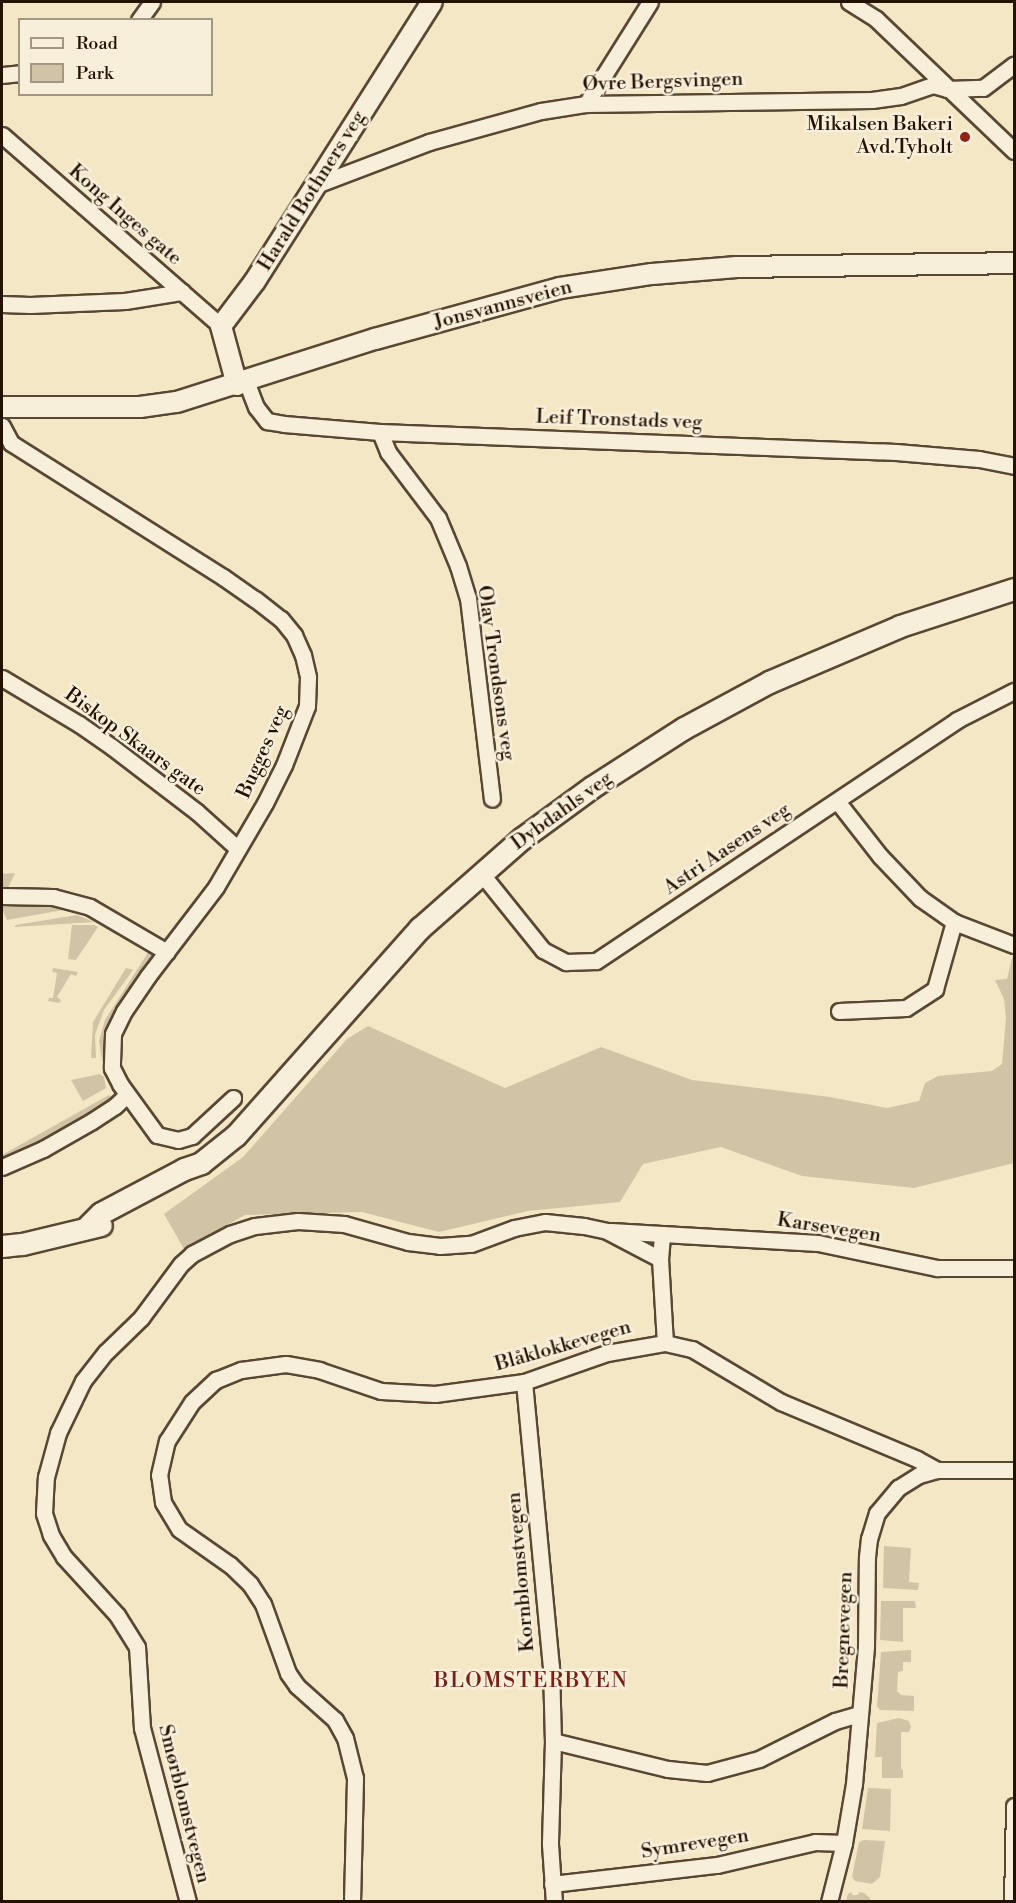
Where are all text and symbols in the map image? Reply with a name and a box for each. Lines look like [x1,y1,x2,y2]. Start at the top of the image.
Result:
legend [18,18,213,96]
text: Road [76,32,118,55]
text: Park [76,62,113,85]
street label: Øvre Bergsvingen [582,67,744,97]
street label: Harald Bothners veg [253,107,371,275]
place label: Mikalsen Bakeri Avd.Tyholt [807,113,953,160]
marker: Mikalsen Bakeri Avd.Tyholt [958,130,972,144]
street label: Kong Inges gate [63,159,187,271]
street label: Jonsvannsveien [431,275,575,335]
street label: Leif Tronstads veg [535,405,703,435]
street label: Olav Trondsons veg [472,584,520,762]
street label: Biskop Skaars gate [60,683,210,801]
street label: Bugges veg [232,702,294,802]
street label: Dybdahls veg [507,766,617,856]
street label: Astri Aasens veg [659,798,795,900]
street label: Karsevegen [775,1208,883,1248]
street label: Blåklokkevegen [492,1315,634,1377]
street label: Kornblomstvegen [502,1491,540,1653]
street label: Bregnevegen [830,1571,858,1689]
district label: BLOMSTERBYEN [434,1668,628,1694]
street label: Smørblomstvegen [153,1722,215,1886]
street label: Symrevegen [639,1824,751,1864]

